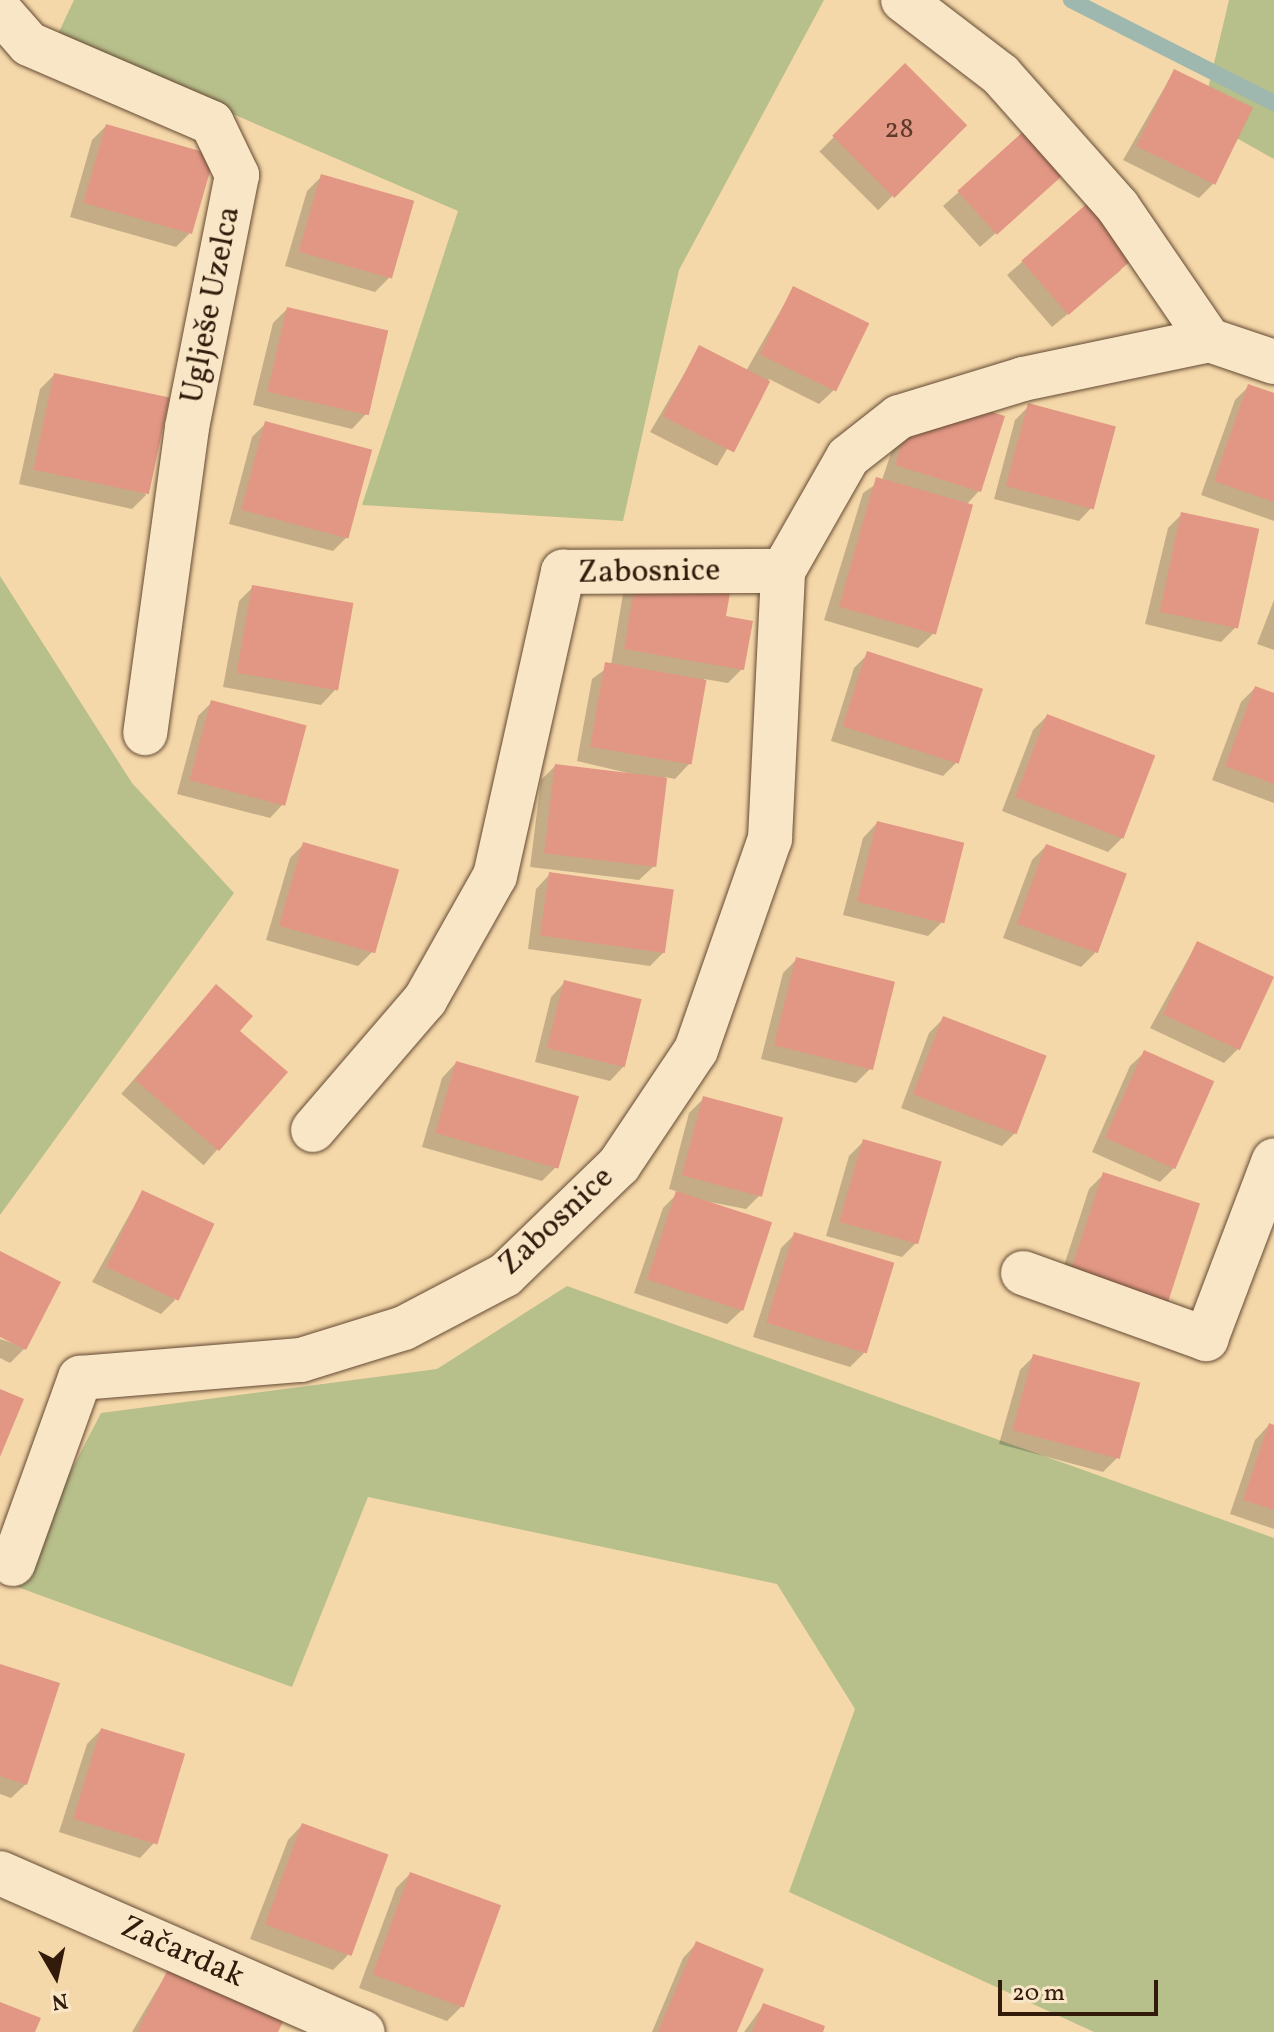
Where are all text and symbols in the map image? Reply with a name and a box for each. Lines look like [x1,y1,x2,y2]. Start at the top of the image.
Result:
house number: 28 [884,113,914,147]
street label: Uglješe Uzelca [174,203,250,407]
street label: Zabosnice [577,553,721,593]
street label: Zabosnice [492,1159,622,1285]
street label: Začardak [114,1909,250,1997]
north arrow [16,1936,96,2016]
scale bar [1002,1964,1162,2014]
text: 20 m [1012,1977,1065,2011]
text: N [50,1984,70,2017]

